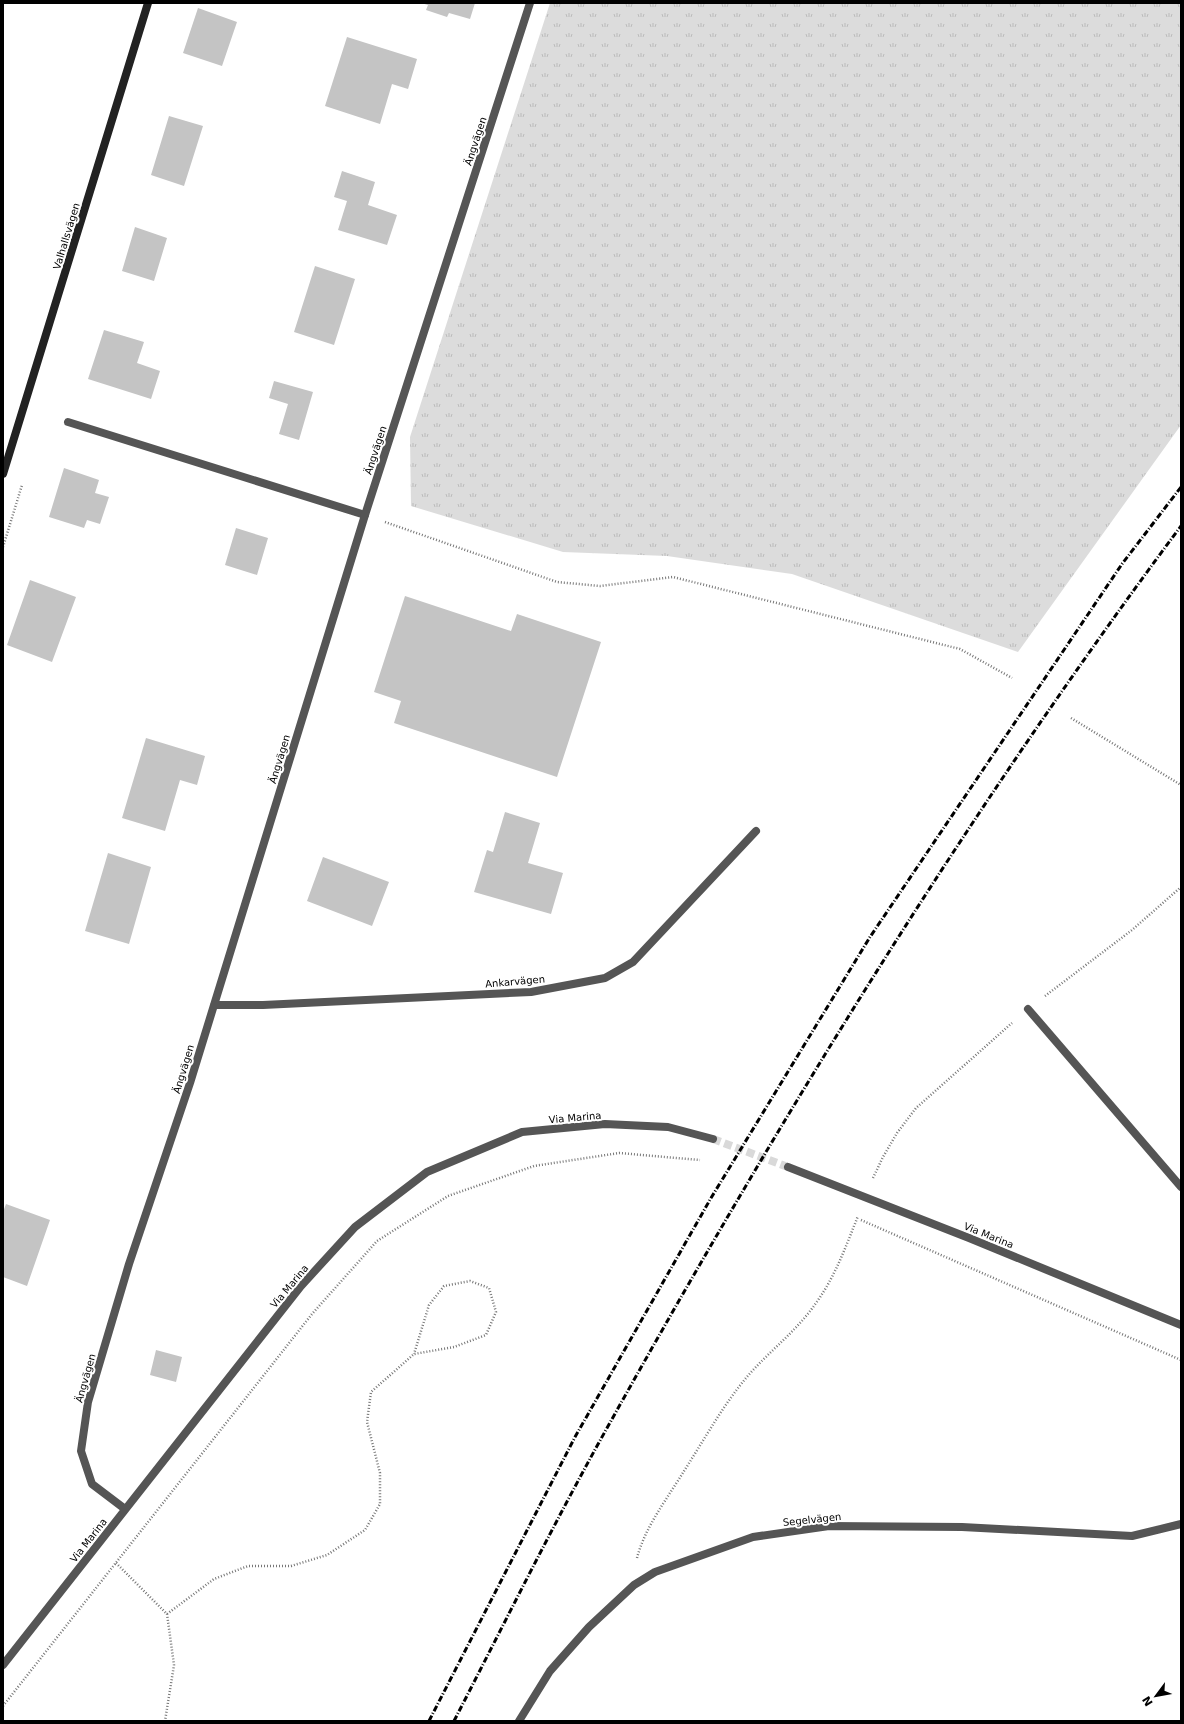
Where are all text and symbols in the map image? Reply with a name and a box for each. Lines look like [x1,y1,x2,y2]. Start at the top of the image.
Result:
street label: Ängvägen [462,115,488,167]
street label: Valhallsvägen [51,202,82,271]
street label: Ängvägen [362,424,388,476]
street label: Ängvägen [266,733,292,785]
street label: Ankarvägen [485,973,545,990]
street label: Ängvägen [170,1043,196,1095]
street label: Via Marina [548,1110,602,1125]
street label: Via Marina [962,1220,1015,1250]
street label: Via Marina [268,1263,311,1310]
street label: Ängvägen [72,1352,98,1404]
street label: Segelvägen [782,1511,842,1528]
street label: Via Marina [68,1516,109,1565]
north arrow [1136,1676,1176,1716]
text: N [1140,1694,1156,1708]

